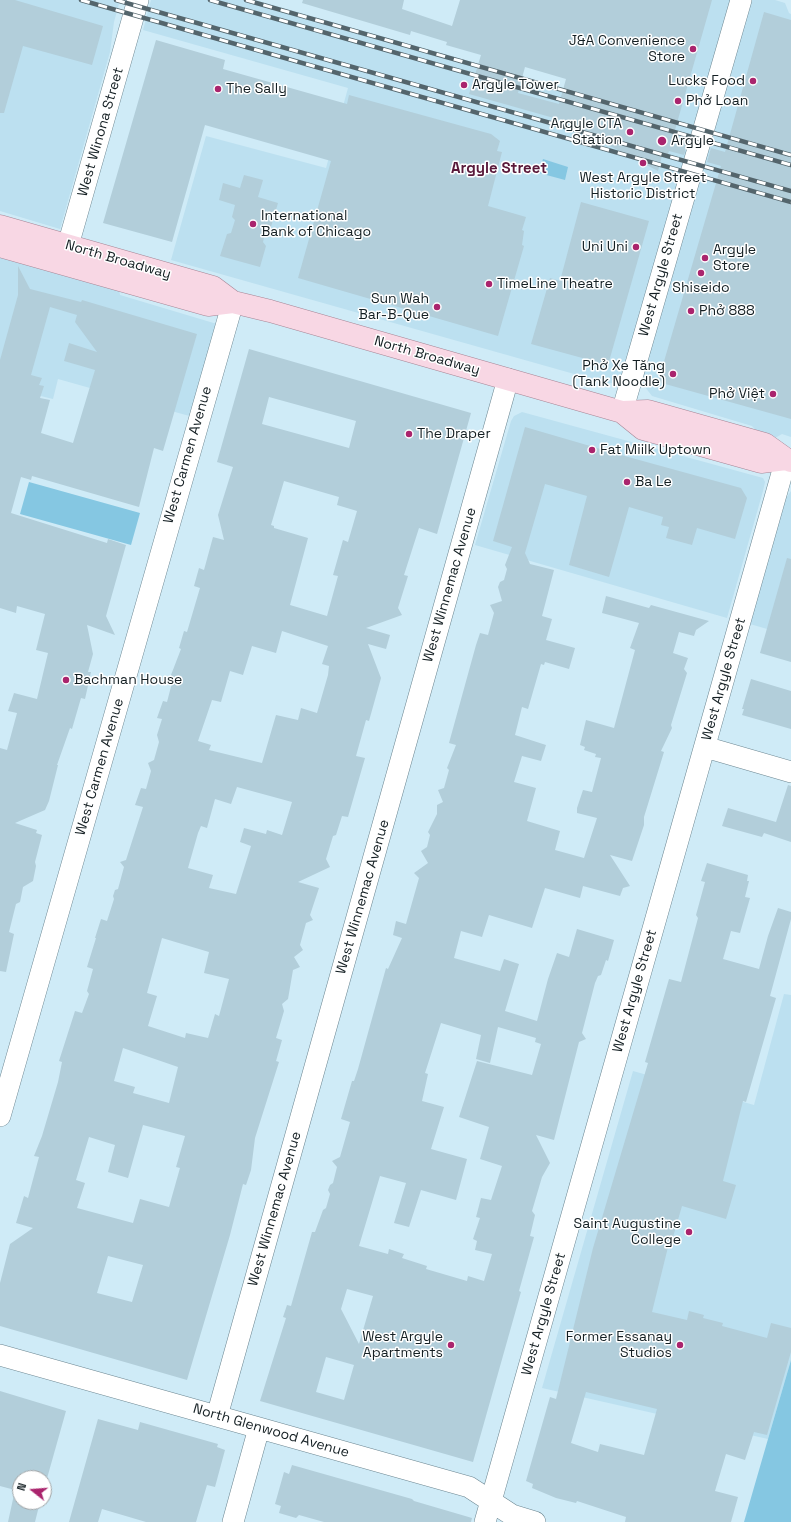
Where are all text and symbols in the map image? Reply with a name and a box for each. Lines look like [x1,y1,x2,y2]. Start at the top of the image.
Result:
place label: J&A Convenience Store [569,33,685,66]
marker: J&A Convenience Store [688,44,698,54]
street label: West Winona Street [75,66,127,198]
place label: Lucks Food [668,73,745,89]
marker: Lucks Food [748,76,758,86]
place label: Argyle Tower [472,77,559,93]
marker: Argyle Tower [459,80,469,90]
place label: The Sally [226,81,287,97]
marker: The Sally [213,84,223,94]
place label: Phở Loan [686,93,748,109]
marker: Phở Loan [673,96,683,106]
place label: Argyle CTA Station [551,116,622,148]
marker: Argyle CTA Station [625,127,635,137]
place label: Argyle [671,133,714,149]
marker: Argyle [656,135,668,147]
marker: West Argyle Street Historic District [638,158,648,168]
district label: Argyle Street [451,160,547,178]
place label: West Argyle Street Historic District [579,170,707,202]
place label: International Bank of Chicago [261,208,371,240]
street label: West Argyle Street [635,212,687,338]
marker: International Bank of Chicago [248,219,258,229]
street label: North Broadway [63,237,173,283]
place label: Uni Uni [582,239,628,255]
marker: Uni Uni [631,242,641,252]
place label: Argyle Store [713,242,756,274]
marker: Argyle Store [700,253,710,263]
marker: Shiseido [696,268,706,278]
place label: TimeLine Theatre [497,276,613,292]
marker: TimeLine Theatre [484,279,494,289]
place label: Shiseido [672,280,730,296]
place label: Sun Wah Bar-B-Que [358,291,429,324]
marker: Sun Wah Bar-B-Que [432,302,442,312]
place label: Phở 888 [699,303,755,319]
marker: Phở 888 [686,306,696,316]
street label: North Broadway [372,333,482,379]
place label: Phở Xe Tăng (Tank Noodle) [573,358,665,390]
marker: Phở Xe Tăng (Tank Noodle) [668,369,678,379]
street label: West Carmen Avenue [160,384,216,526]
place label: Phở Việt [709,386,765,402]
marker: Phở Việt [768,389,778,399]
place label: The Draper [417,426,491,442]
marker: The Draper [404,429,414,439]
place label: Fat Miilk Uptown [600,442,711,458]
marker: Fat Miilk Uptown [587,445,597,455]
place label: Ba Le [635,474,672,490]
marker: Ba Le [622,477,632,487]
street label: West Winnemac Avenue [420,506,480,664]
street label: West Argyle Street [698,616,750,742]
place label: Bachman House [74,672,182,688]
marker: Bachman House [61,675,71,685]
street label: West Carmen Avenue [72,696,128,838]
street label: West Winnemac Avenue [333,818,393,976]
street label: West Argyle Street [609,928,661,1054]
street label: West Winnemac Avenue [245,1130,305,1288]
place label: Saint Augustine College [574,1216,681,1248]
marker: Saint Augustine College [684,1227,694,1237]
street label: West Argyle Street [518,1251,570,1377]
place label: West Argyle Apartments [362,1329,443,1362]
place label: Former Essanay Studios [566,1329,672,1362]
marker: West Argyle Apartments [446,1340,456,1350]
marker: Former Essanay Studios [675,1340,685,1350]
street label: North Glenwood Avenue [191,1401,351,1461]
north arrow [12,1470,52,1510]
text: N [14,1481,29,1492]

